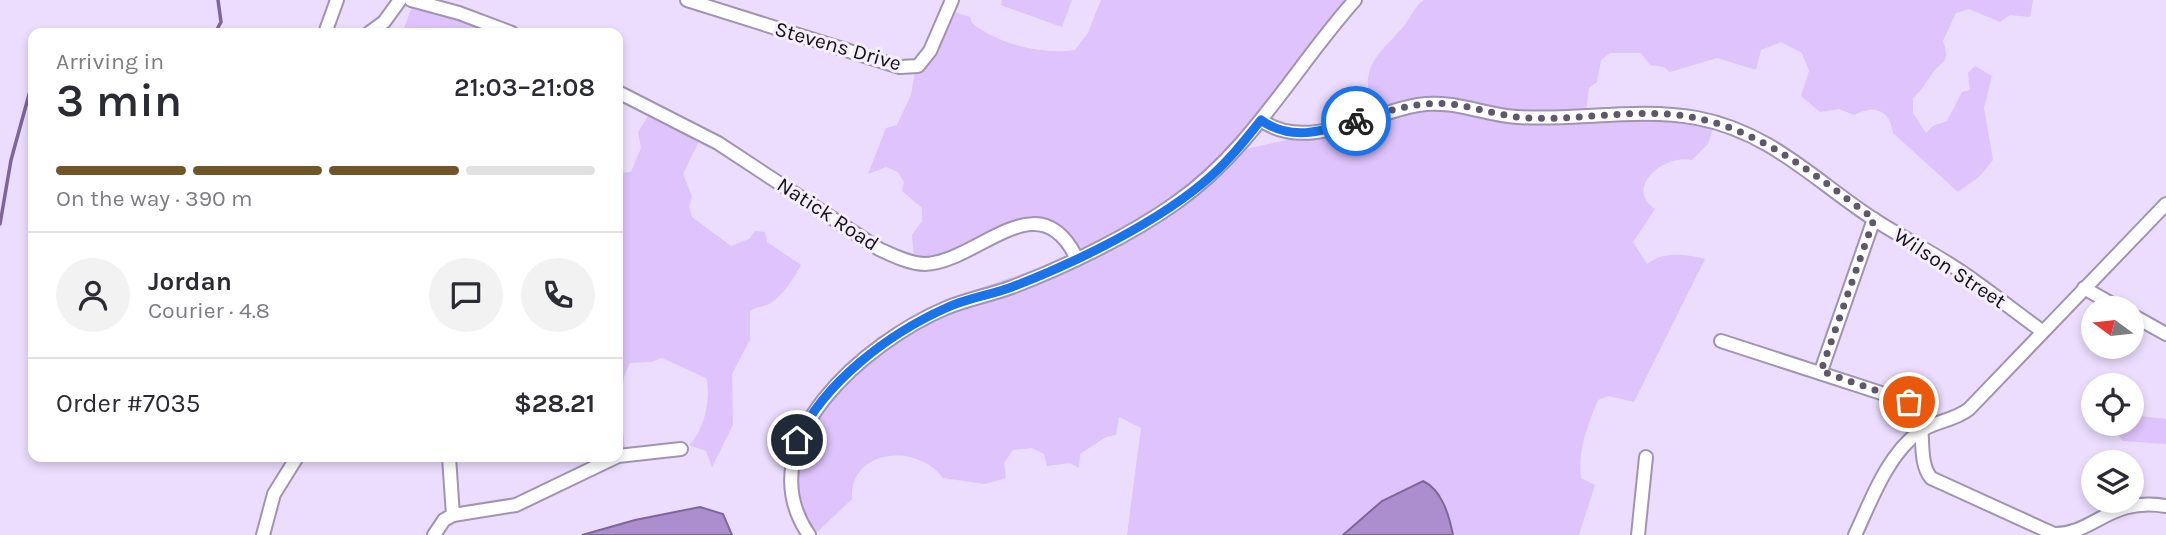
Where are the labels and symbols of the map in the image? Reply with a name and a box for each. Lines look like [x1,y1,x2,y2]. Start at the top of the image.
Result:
street label: Stevens Drive [772,16,904,76]
courier [1321,86,1391,156]
street label: Natick Road [773,172,883,256]
street label: Wilson Street [1889,223,2011,313]
north arrow [2081,296,2144,359]
pin [1879,372,1939,432]
pin [767,410,827,470]

